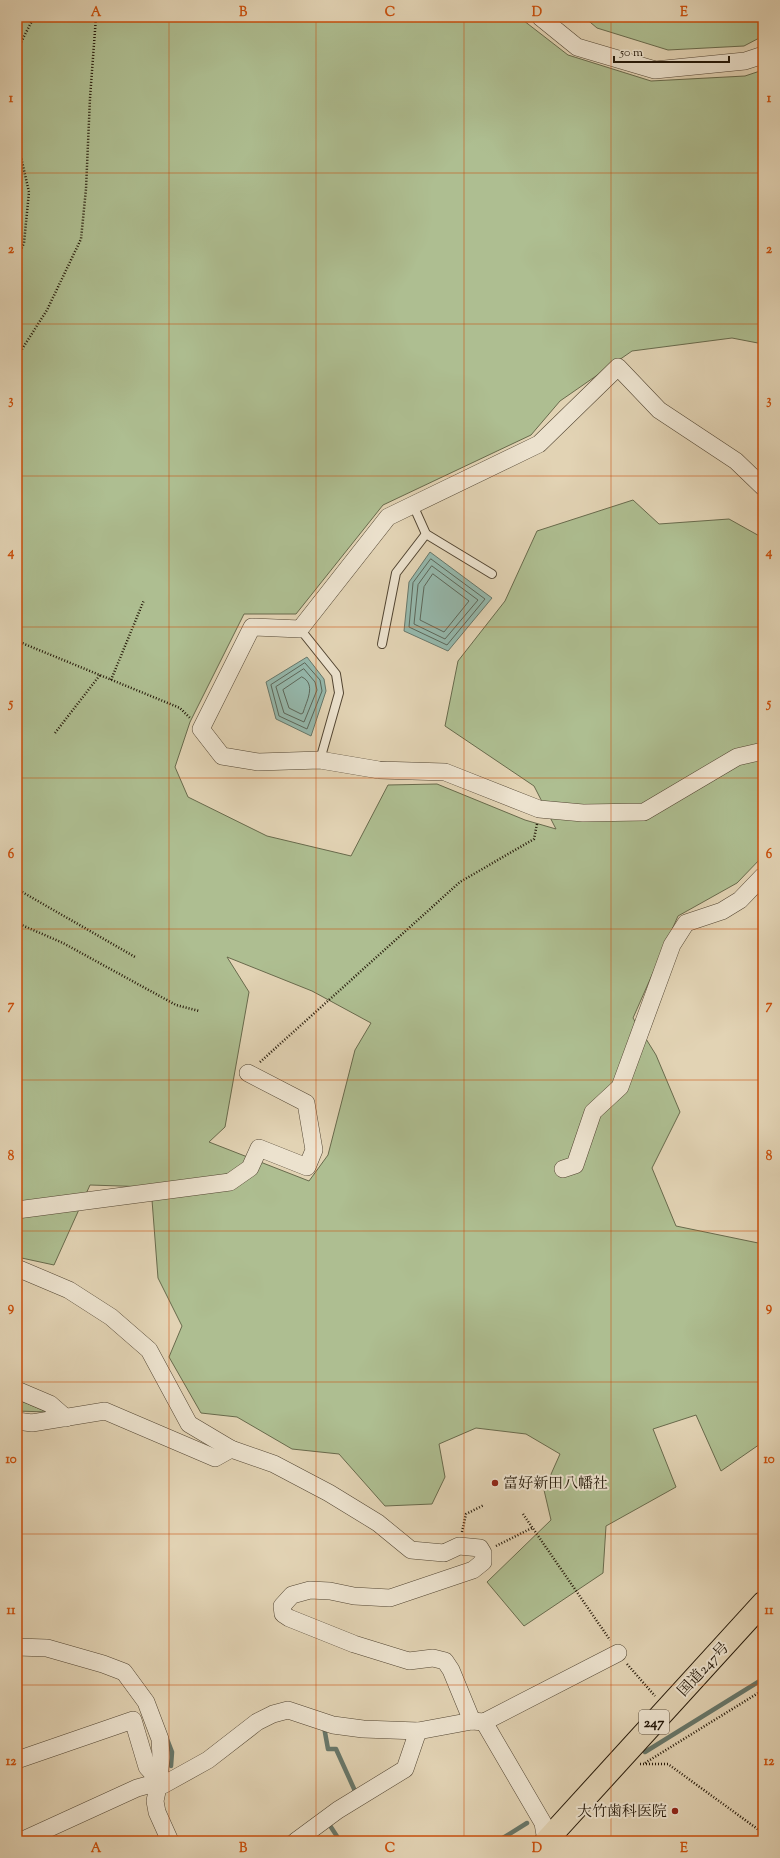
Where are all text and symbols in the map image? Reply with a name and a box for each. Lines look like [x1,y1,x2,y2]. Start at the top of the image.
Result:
text: A [91,4,102,22]
text: B [239,4,248,22]
text: C [385,4,395,22]
text: D [532,4,542,22]
text: E [680,4,688,22]
scale bar [614,38,729,64]
text: 50 m [619,44,643,62]
text: 1 [9,90,14,108]
text: 1 [767,90,772,108]
text: 2 [8,241,15,259]
text: 2 [766,241,773,259]
text: 3 [8,392,14,410]
text: 3 [766,392,772,410]
text: 4 [7,544,15,562]
text: 4 [765,544,773,562]
text: 5 [8,695,14,713]
text: 5 [766,695,772,713]
text: 6 [8,846,15,864]
text: 6 [766,846,773,864]
text: 7 [8,997,15,1015]
text: 7 [766,997,773,1015]
text: 8 [8,1148,15,1166]
text: 8 [766,1148,773,1166]
text: 9 [8,1299,15,1317]
text: 9 [766,1299,773,1317]
text: 10 [5,1451,17,1469]
text: 10 [763,1451,775,1469]
place label: 富好新田八幡社 [503,1474,608,1495]
marker: 富好新田八幡社 [490,1478,500,1488]
text: 11 [7,1602,16,1620]
text: 11 [765,1602,774,1620]
street label: 国道247号 [674,1638,735,1702]
road number: 247 [639,1710,669,1734]
text: 12 [6,1753,17,1771]
text: 12 [764,1753,775,1771]
place label: 大竹歯科医院 [577,1802,667,1823]
marker: 大竹歯科医院 [670,1806,680,1816]
text: A [91,1840,102,1858]
text: B [239,1840,248,1858]
text: C [385,1840,395,1858]
text: D [532,1840,542,1858]
text: E [680,1840,688,1858]

